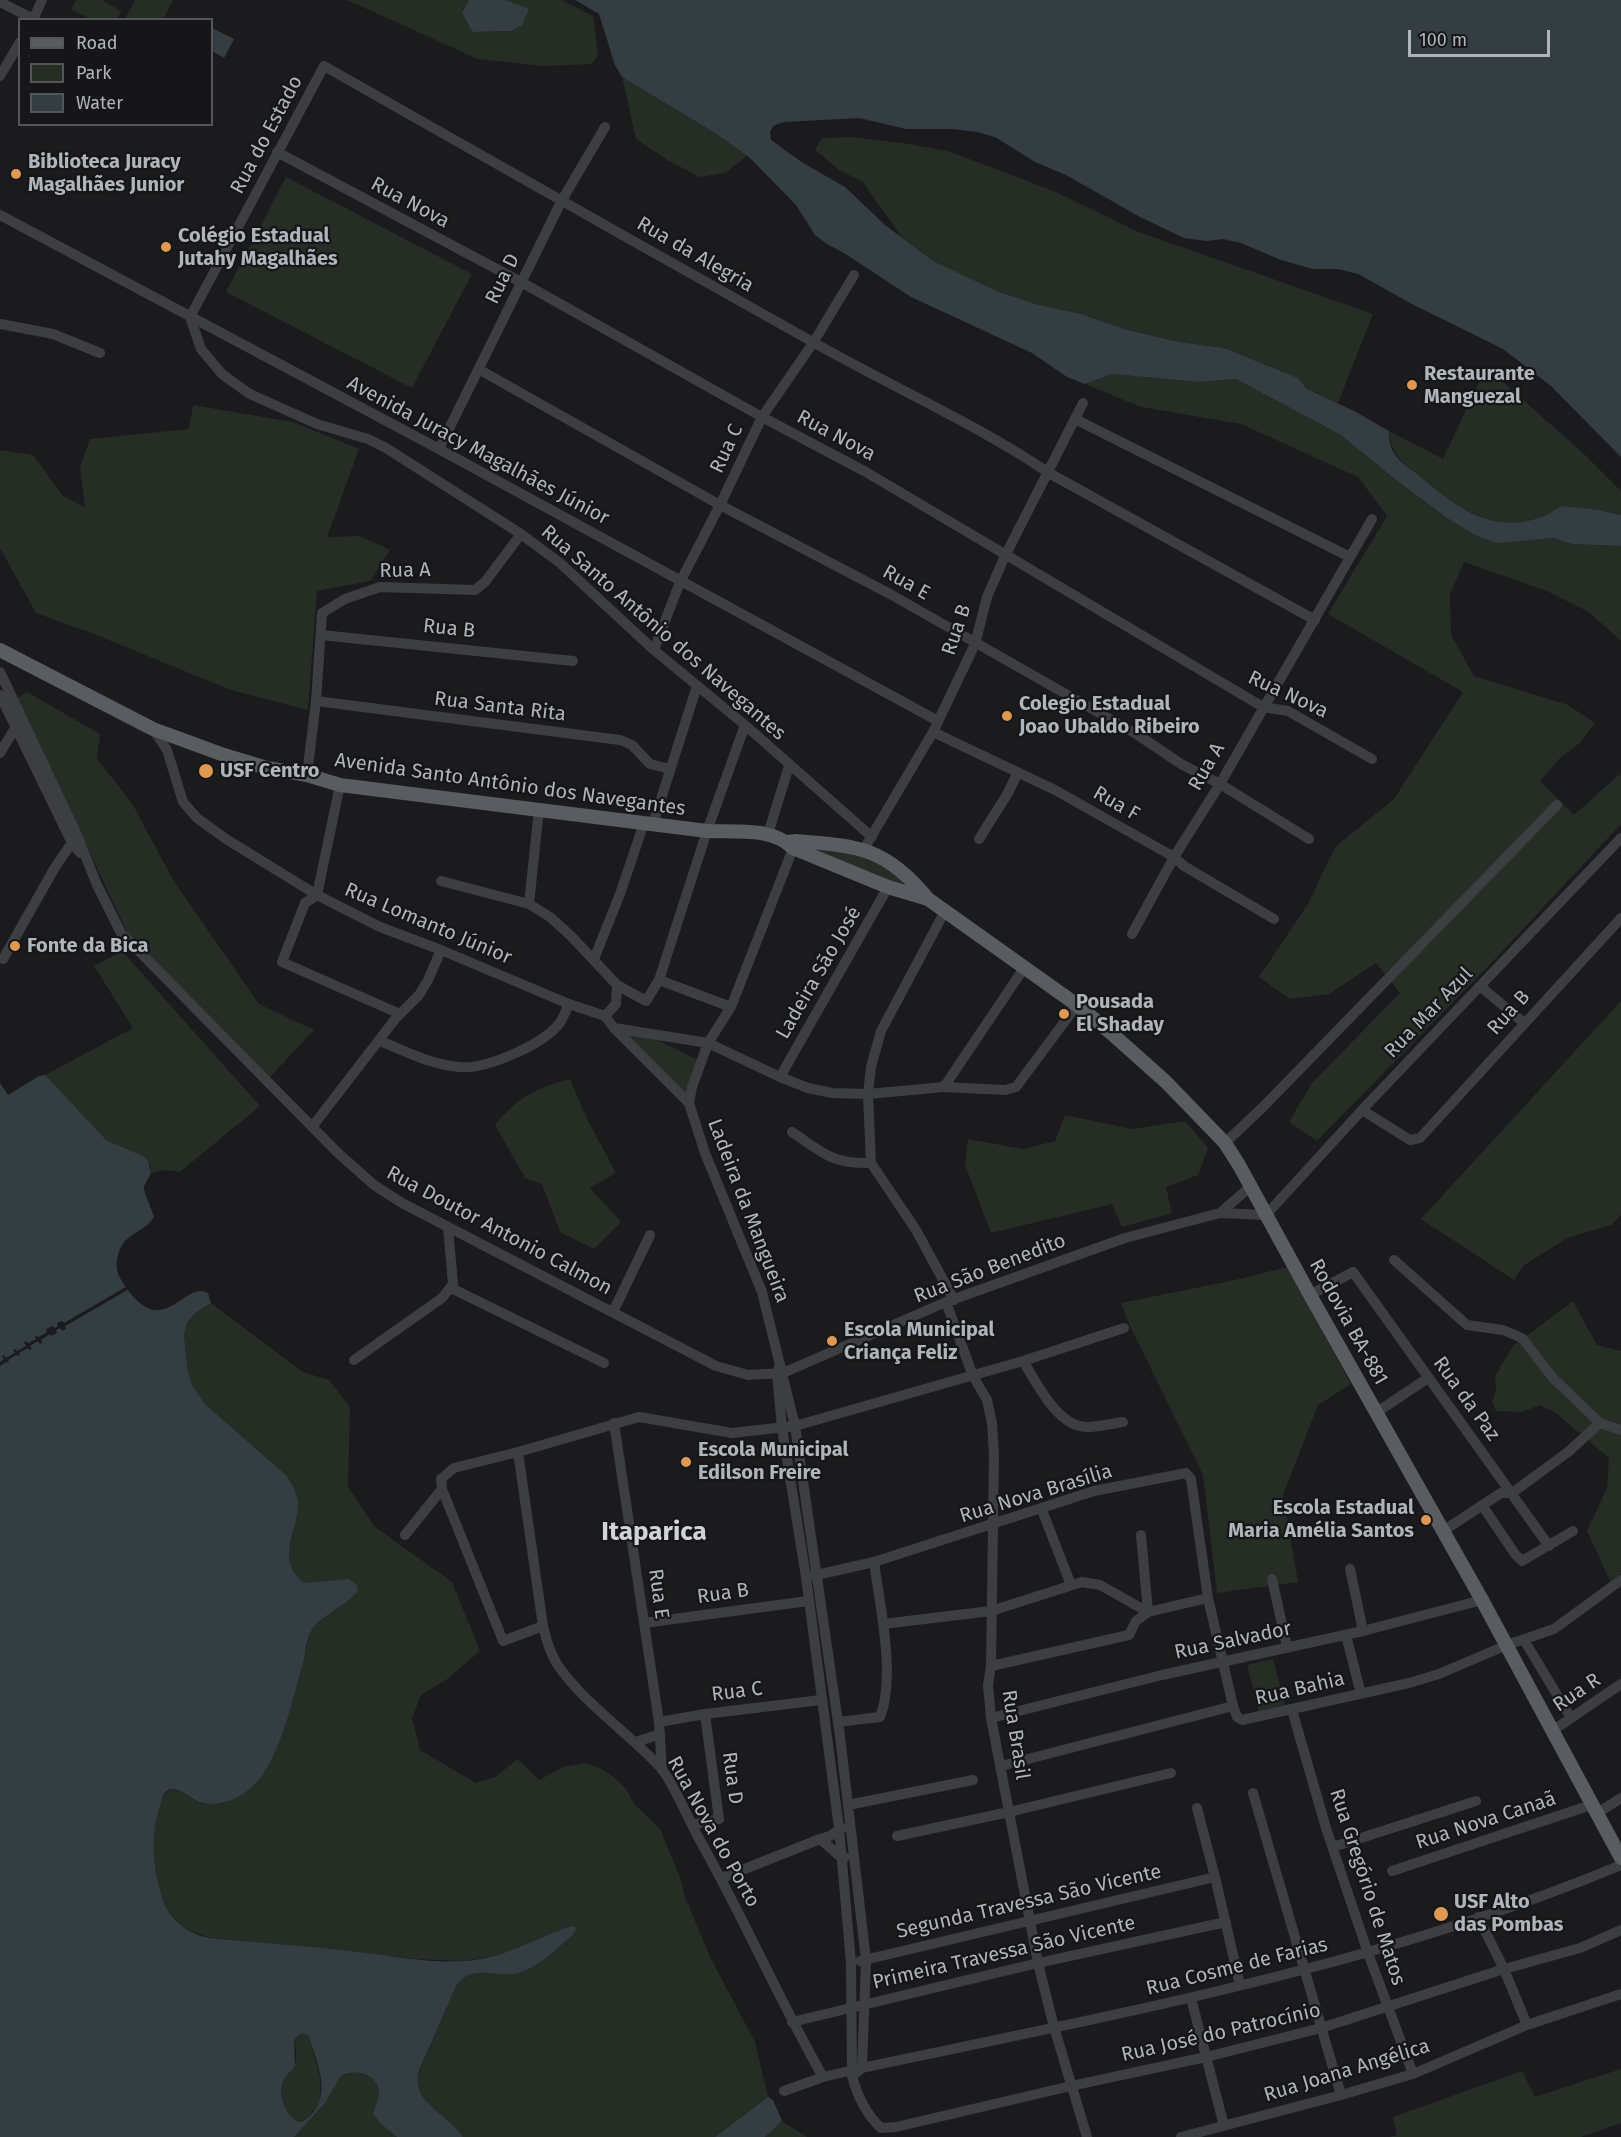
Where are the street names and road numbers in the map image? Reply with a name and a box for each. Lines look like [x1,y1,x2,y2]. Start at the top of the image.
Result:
street label: Rua do Estado [226,72,308,198]
street label: Rua Nova [367,172,453,234]
street label: Rua da Alegria [632,212,758,298]
street label: Rua D [481,250,525,308]
street label: Avenida Juracy Magalhães Júnior [343,372,613,530]
street label: Rua Nova [793,405,879,467]
street label: Rua C [705,421,749,477]
street label: Rua Santo Antônio dos Navegantes [536,520,790,746]
street label: Rua A [379,559,431,583]
street label: Rua E [878,560,934,606]
street label: Rua B [937,601,977,659]
street label: Rua B [422,614,476,644]
street label: Rua Nova [1244,666,1332,724]
street label: Rua Santa Rita [433,687,567,727]
street label: Rua A [1184,739,1230,795]
street label: Avenida Santo Antônio dos Navegantes [333,748,687,822]
street label: Rua F [1088,781,1144,827]
street label: Rua Lomanto Júnior [341,878,515,970]
street label: Ladeira São José [771,902,867,1044]
street label: Rua Mar Azul [1380,963,1478,1063]
street label: Rua B [1483,986,1535,1040]
street label: Ladeira da Mangueira [702,1116,794,1306]
street label: Rua Doutor Antonio Calmon [382,1161,616,1301]
street label: Rua São Benedito [911,1229,1069,1309]
street label: Rodovia BA-881 [1304,1255,1392,1389]
street label: Rua da Paz [1427,1352,1505,1446]
street label: Rua Nova Brasília [957,1459,1115,1529]
street label: Rua E [643,1567,673,1621]
street label: Rua B [696,1578,750,1610]
street label: Rua Salvador [1172,1617,1294,1665]
street label: Rua Bahia [1253,1667,1347,1711]
street label: Rua R [1549,1669,1605,1717]
street label: Rua C [710,1677,764,1707]
street label: Rua Brasil [996,1688,1034,1782]
street label: Rua D [716,1750,748,1806]
street label: Rua Nova do Porto [662,1752,764,1912]
street label: Rua Gregório de Matos [1324,1786,1410,1988]
street label: Rua Nova Canaã [1413,1787,1559,1855]
street label: Segunda Travessa São Vicente [894,1860,1164,1944]
street label: Primeira Travessa São Vicente [870,1911,1138,1995]
street label: Rua Cosme de Farias [1144,1933,1330,2001]
street label: Rua José do Patrocínio [1119,1998,1323,2068]
street label: Rua Joana Angélica [1261,2034,1433,2108]

